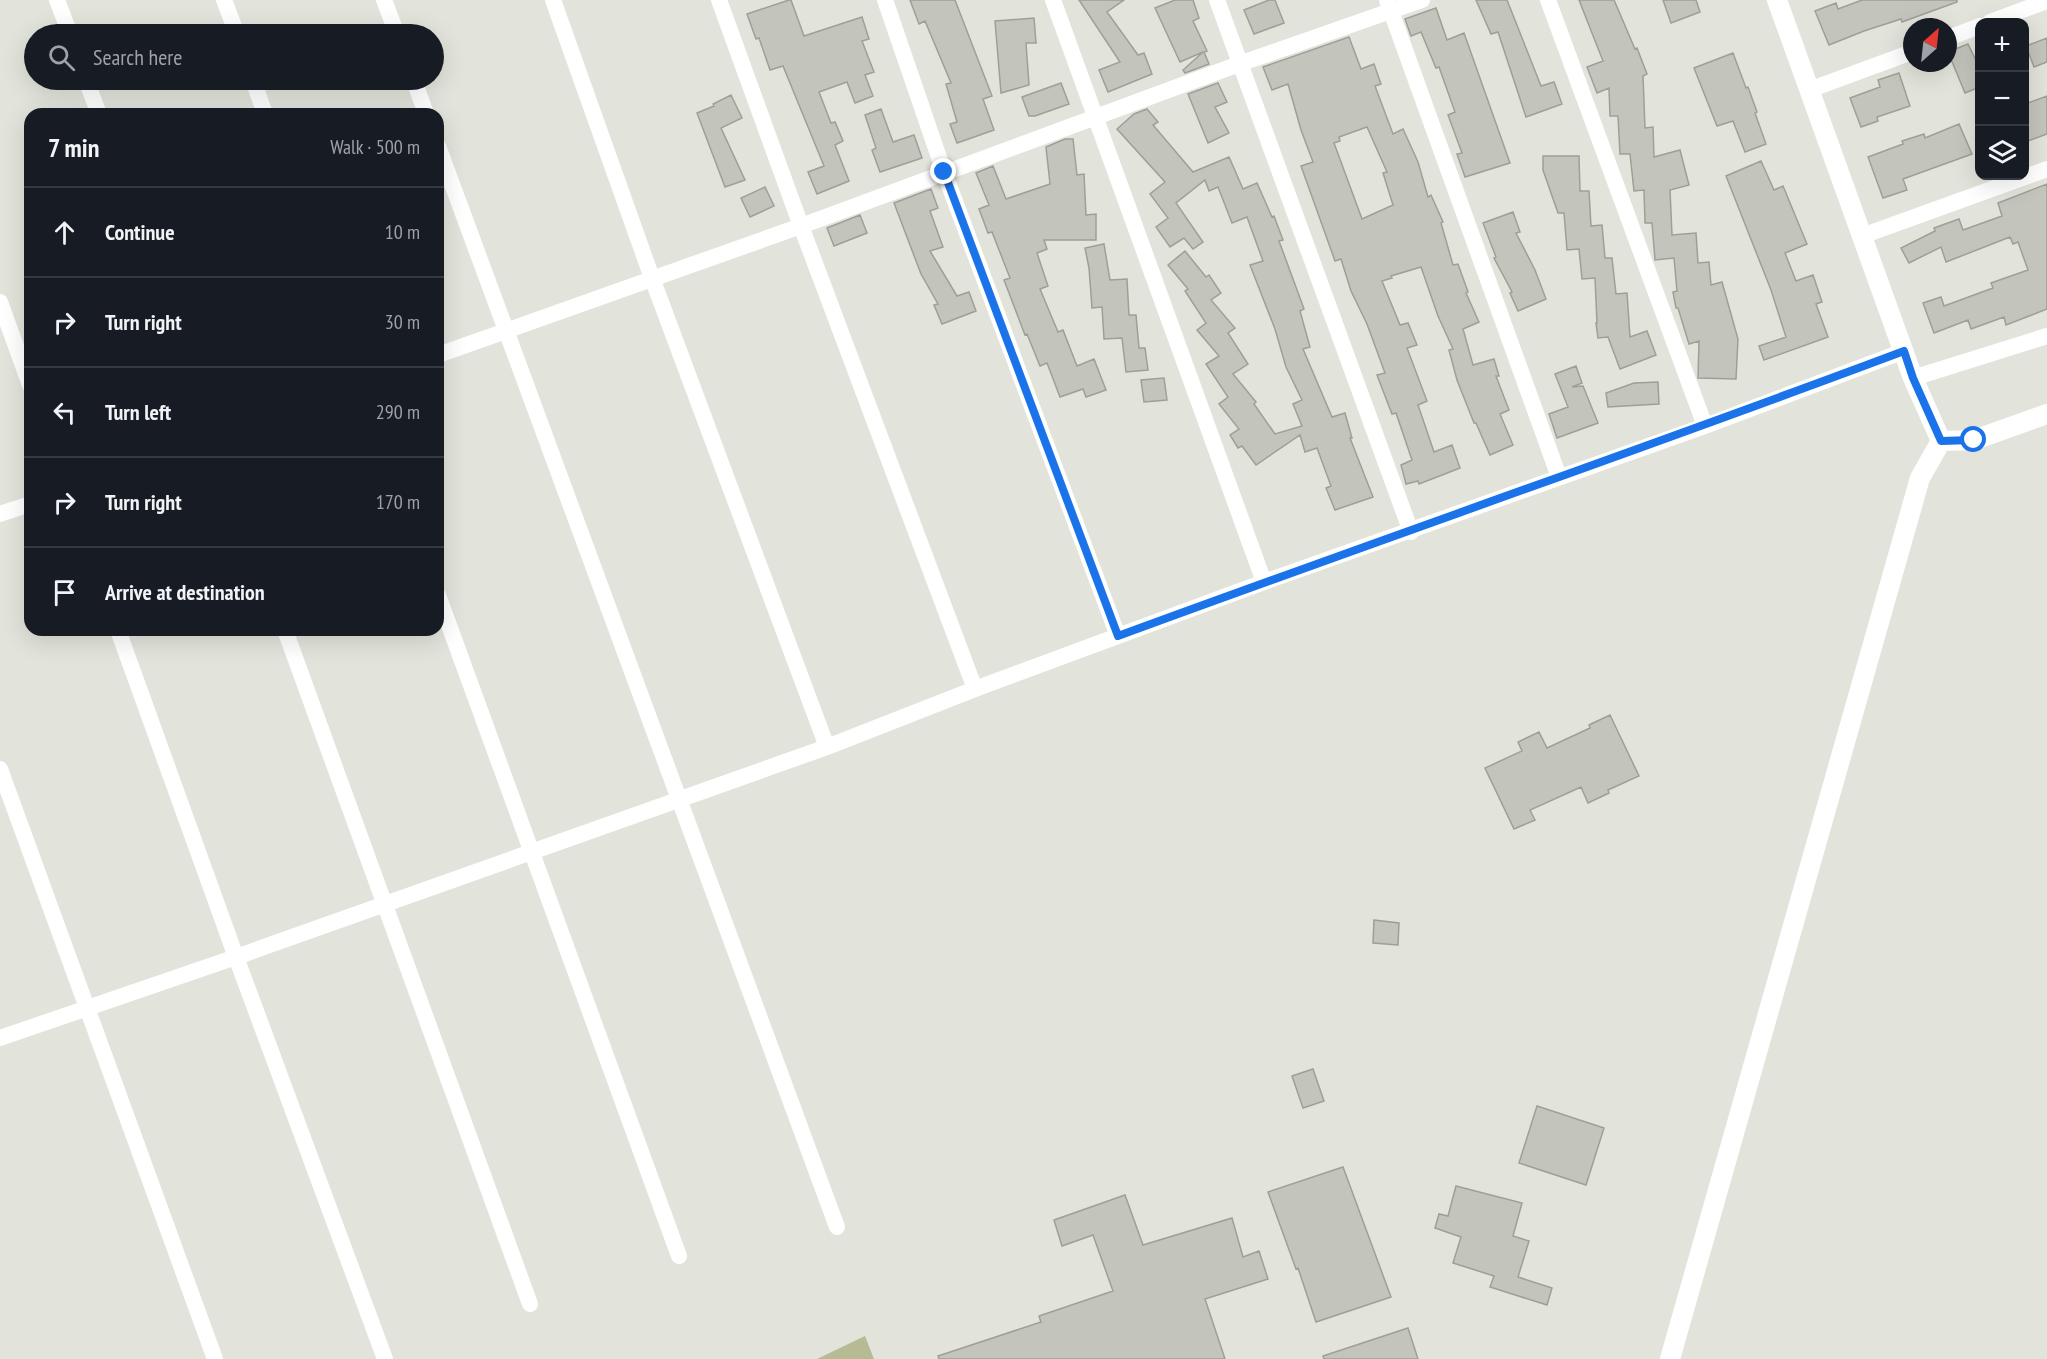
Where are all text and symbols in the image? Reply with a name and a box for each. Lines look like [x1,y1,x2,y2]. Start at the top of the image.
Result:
north arrow [1903,18,1957,72]
map controls [1975,18,2029,180]
button: + [1975,18,2029,72]
search box [24,24,444,90]
icon: search [45,41,78,74]
text: Search here [93,43,182,71]
button: − [1975,72,2029,126]
button: layers [1975,126,2029,180]
text: 7 min [48,131,99,164]
text: Walk · 500 m [330,134,420,160]
route end [930,158,956,184]
icon: ahead [48,216,81,249]
text: Continue [105,218,175,246]
text: 10 m [385,219,420,245]
icon: right [48,306,81,339]
text: Turn right [105,308,182,336]
text: 30 m [385,309,420,335]
icon: left [48,396,81,429]
text: Turn left [105,398,171,426]
text: 290 m [376,399,420,425]
route start [1960,426,1986,452]
icon: right [48,486,81,519]
text: Turn right [105,488,182,516]
text: 170 m [376,489,420,515]
icon: arrive [48,576,81,609]
text: Arrive at destination [105,578,265,606]

